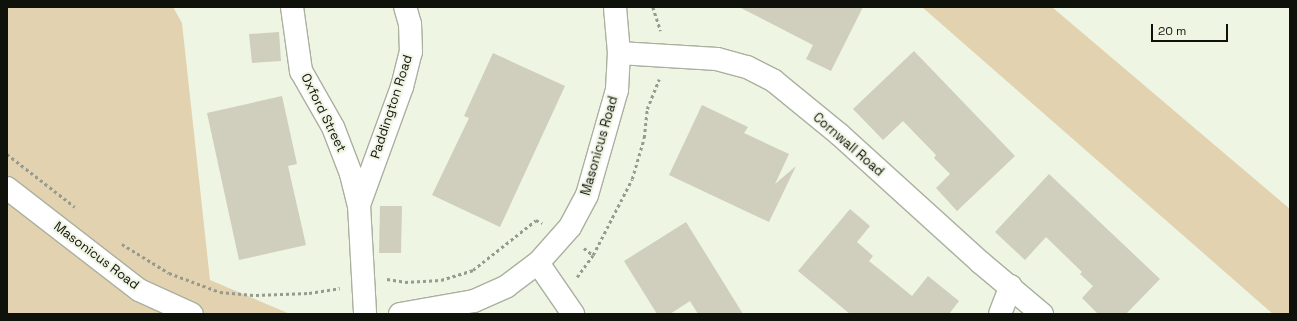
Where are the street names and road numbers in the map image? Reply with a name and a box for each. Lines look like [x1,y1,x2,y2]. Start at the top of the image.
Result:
street label: Paddington Road [368,53,416,161]
street label: Oxford Street [297,71,349,155]
street label: Masonicus Road [578,95,622,197]
street label: Cornwall Road [809,110,887,180]
street label: Masonicus Road [50,219,142,293]

